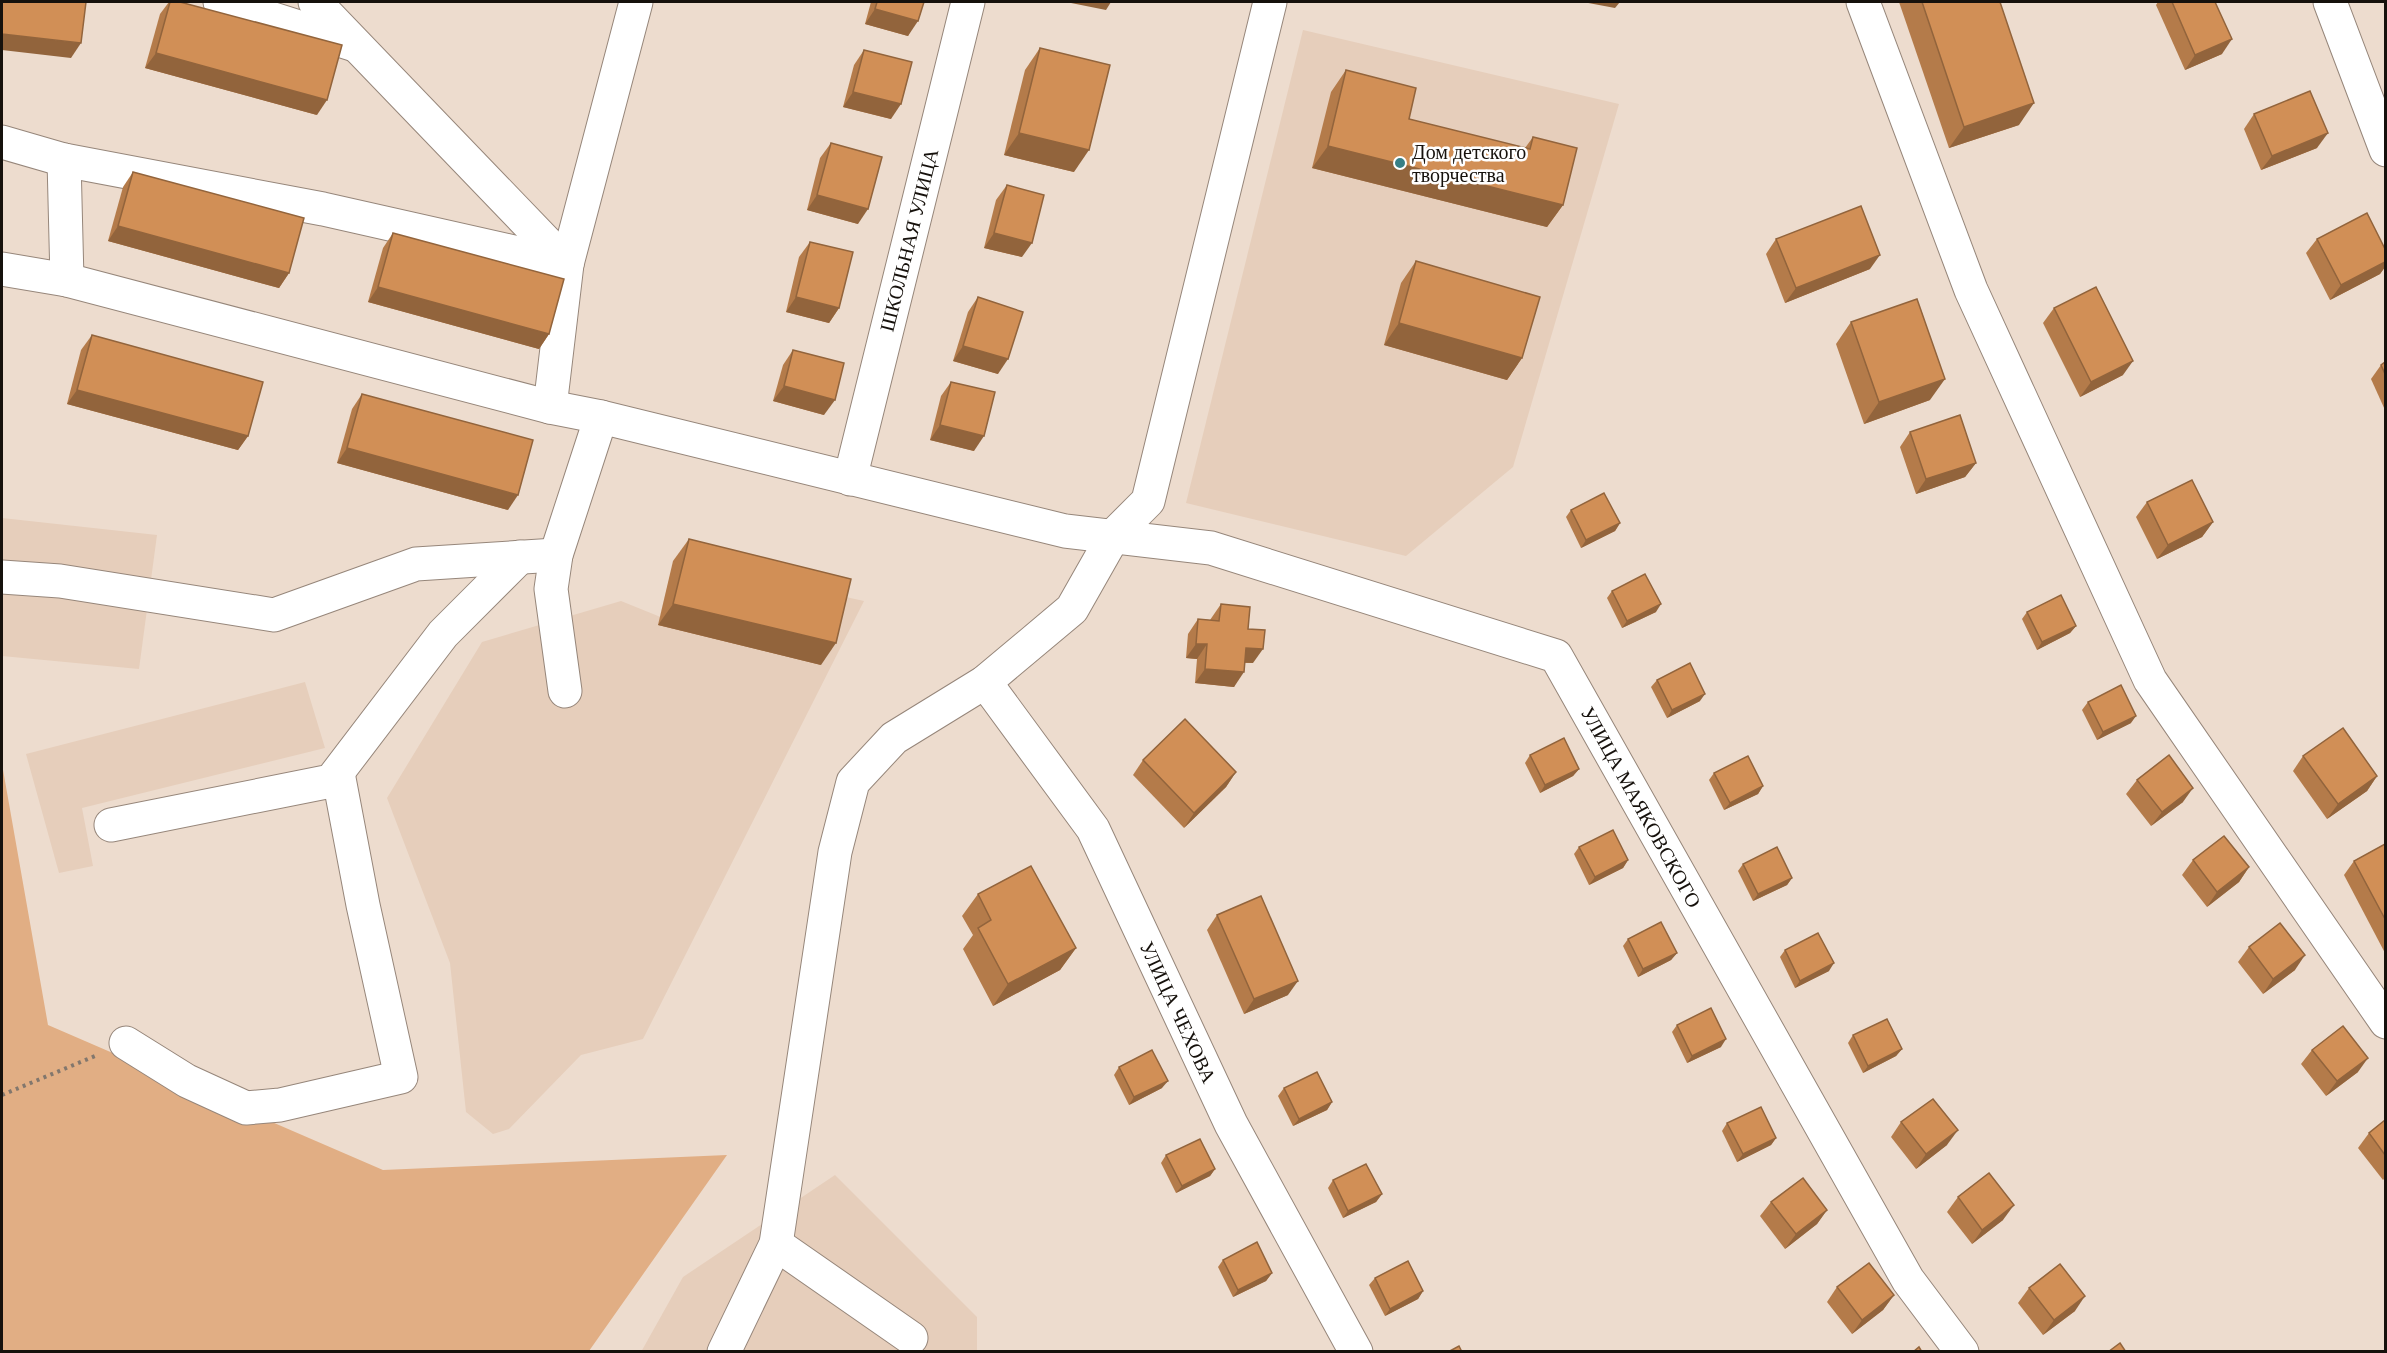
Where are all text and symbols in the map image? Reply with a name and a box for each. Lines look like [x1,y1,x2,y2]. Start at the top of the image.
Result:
place label: Дом детского творчества [1412,141,1526,187]
street label: ШКОЛЬНАЯ УЛИЦА [876,146,943,334]
marker: Дом детского творчества [1393,156,1407,170]
street label: УЛИЦА МАЯКОВСКОГО [1576,703,1705,912]
street label: УЛИЦА ЧЕХОВА [1135,938,1221,1087]

